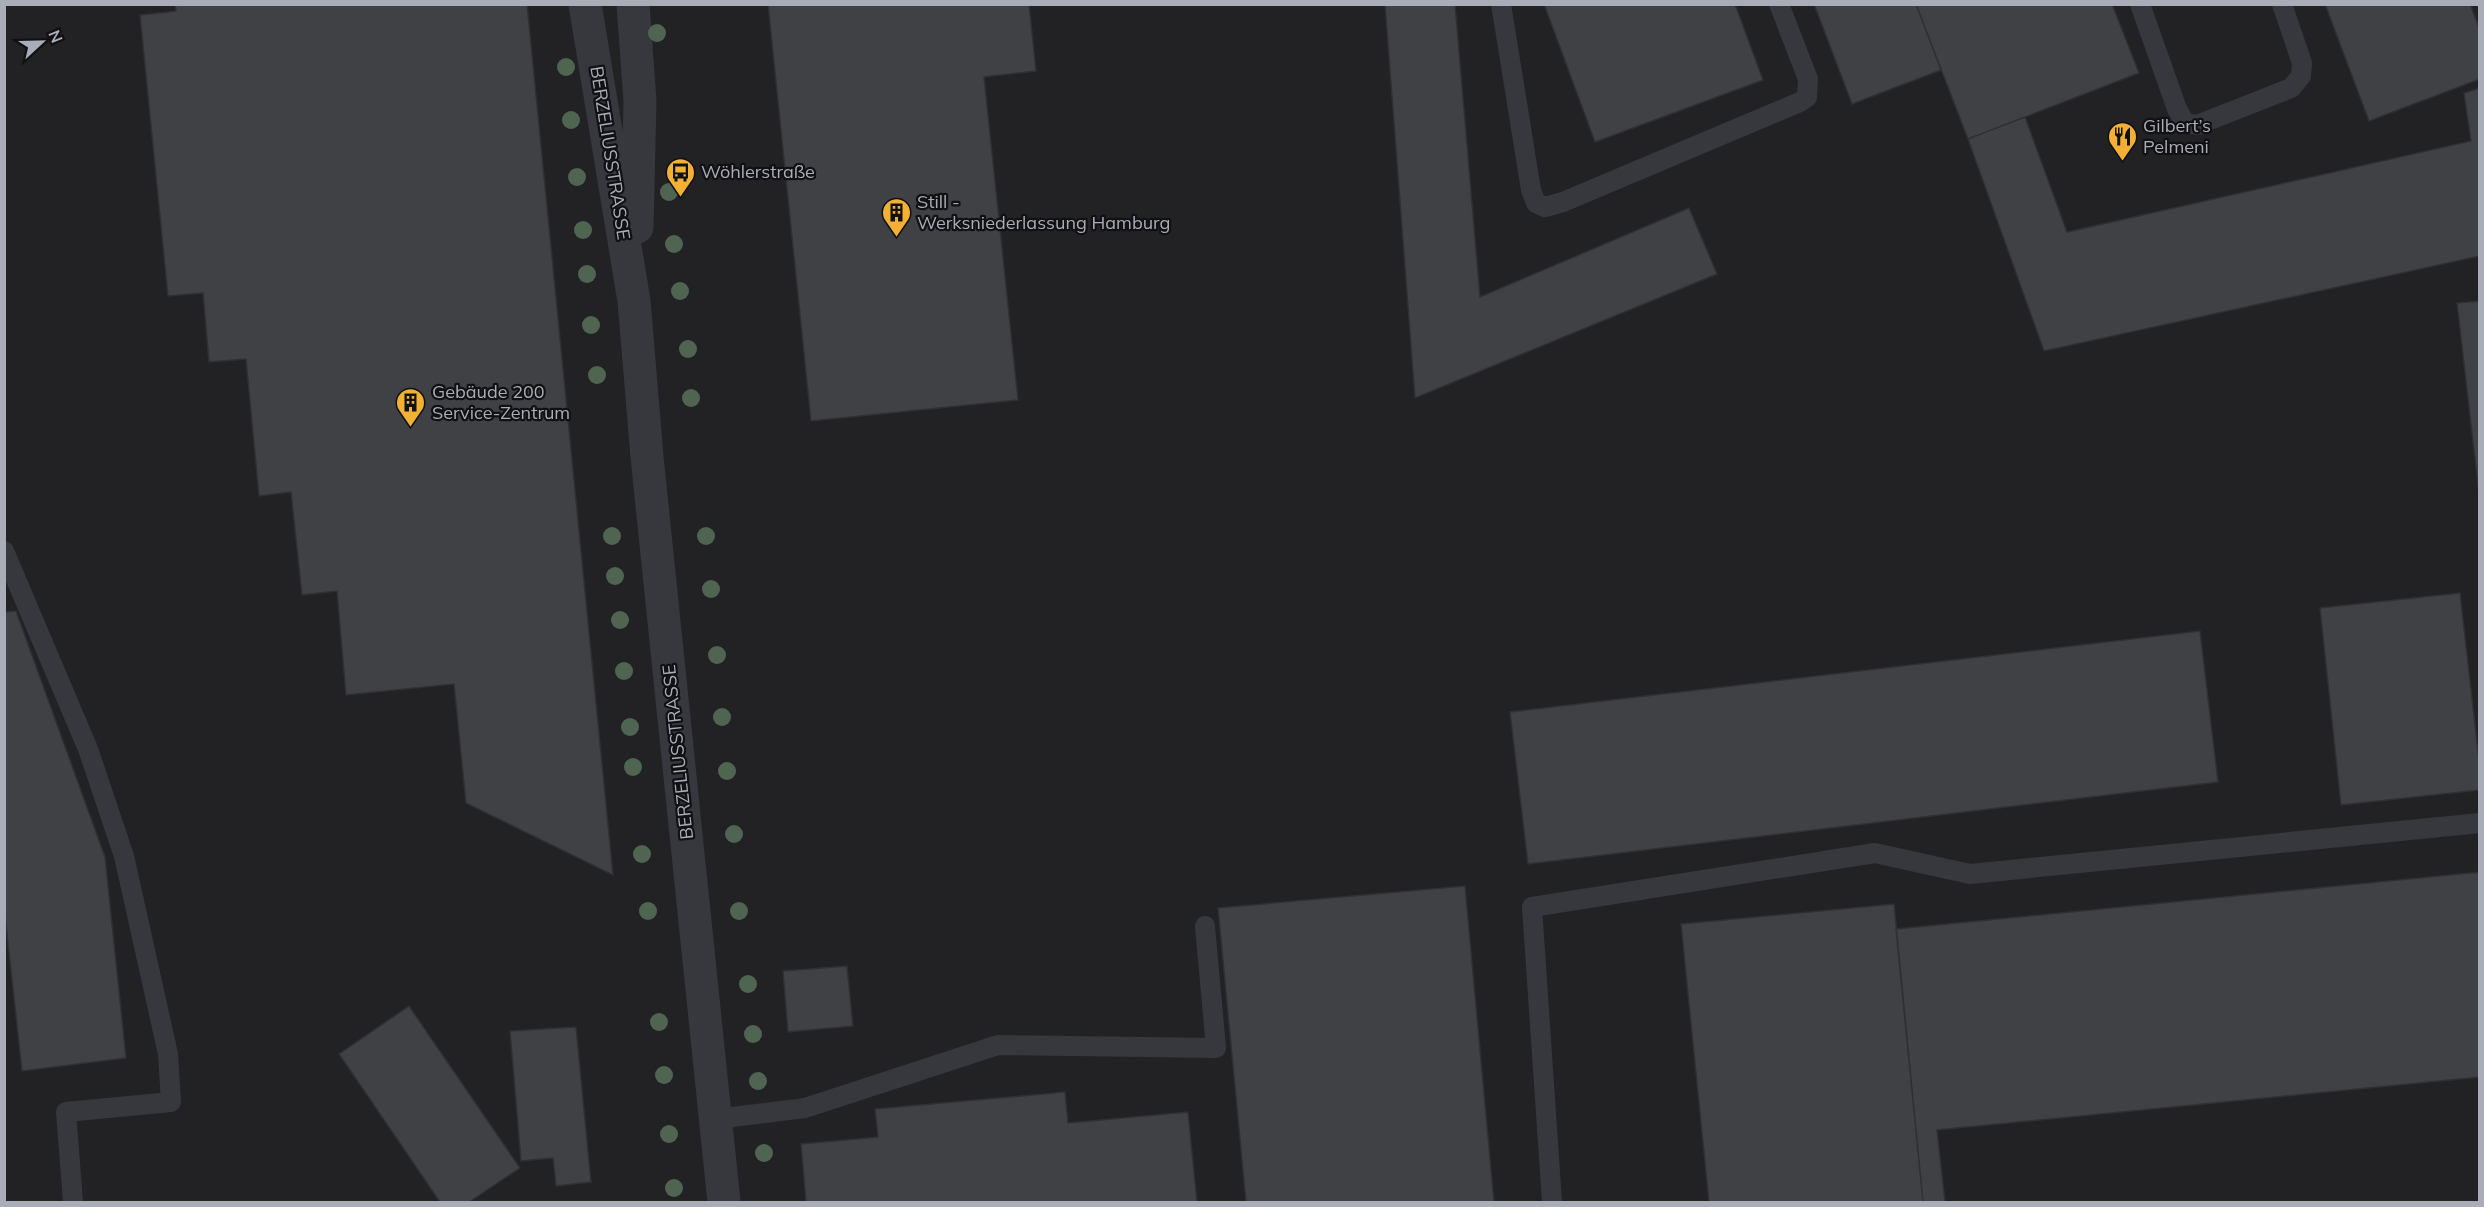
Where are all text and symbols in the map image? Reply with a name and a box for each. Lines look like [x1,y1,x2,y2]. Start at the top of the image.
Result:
north arrow [12,12,72,72]
text: N [44,27,67,46]
street label: BERZELIUSSTRASSE [585,64,636,241]
place label: Gilbert’s Pelmeni [2143,114,2211,158]
restaurant icon: Gilbert’s Pelmeni [2106,120,2138,162]
bus stop icon: Wöhlerstraße [664,156,696,198]
place label: Wöhlerstraße [701,160,815,183]
place label: Still - Werksniederlassung Hamburg [917,190,1170,234]
building icon: Still - Werksniederlassung Hamburg [880,196,912,238]
place label: Gebäude 200 Service-Zentrum [432,380,570,424]
building icon: Gebäude 200 Service-Zentrum [395,386,427,428]
street label: BERZELIUSSTRASSE [657,664,698,841]

